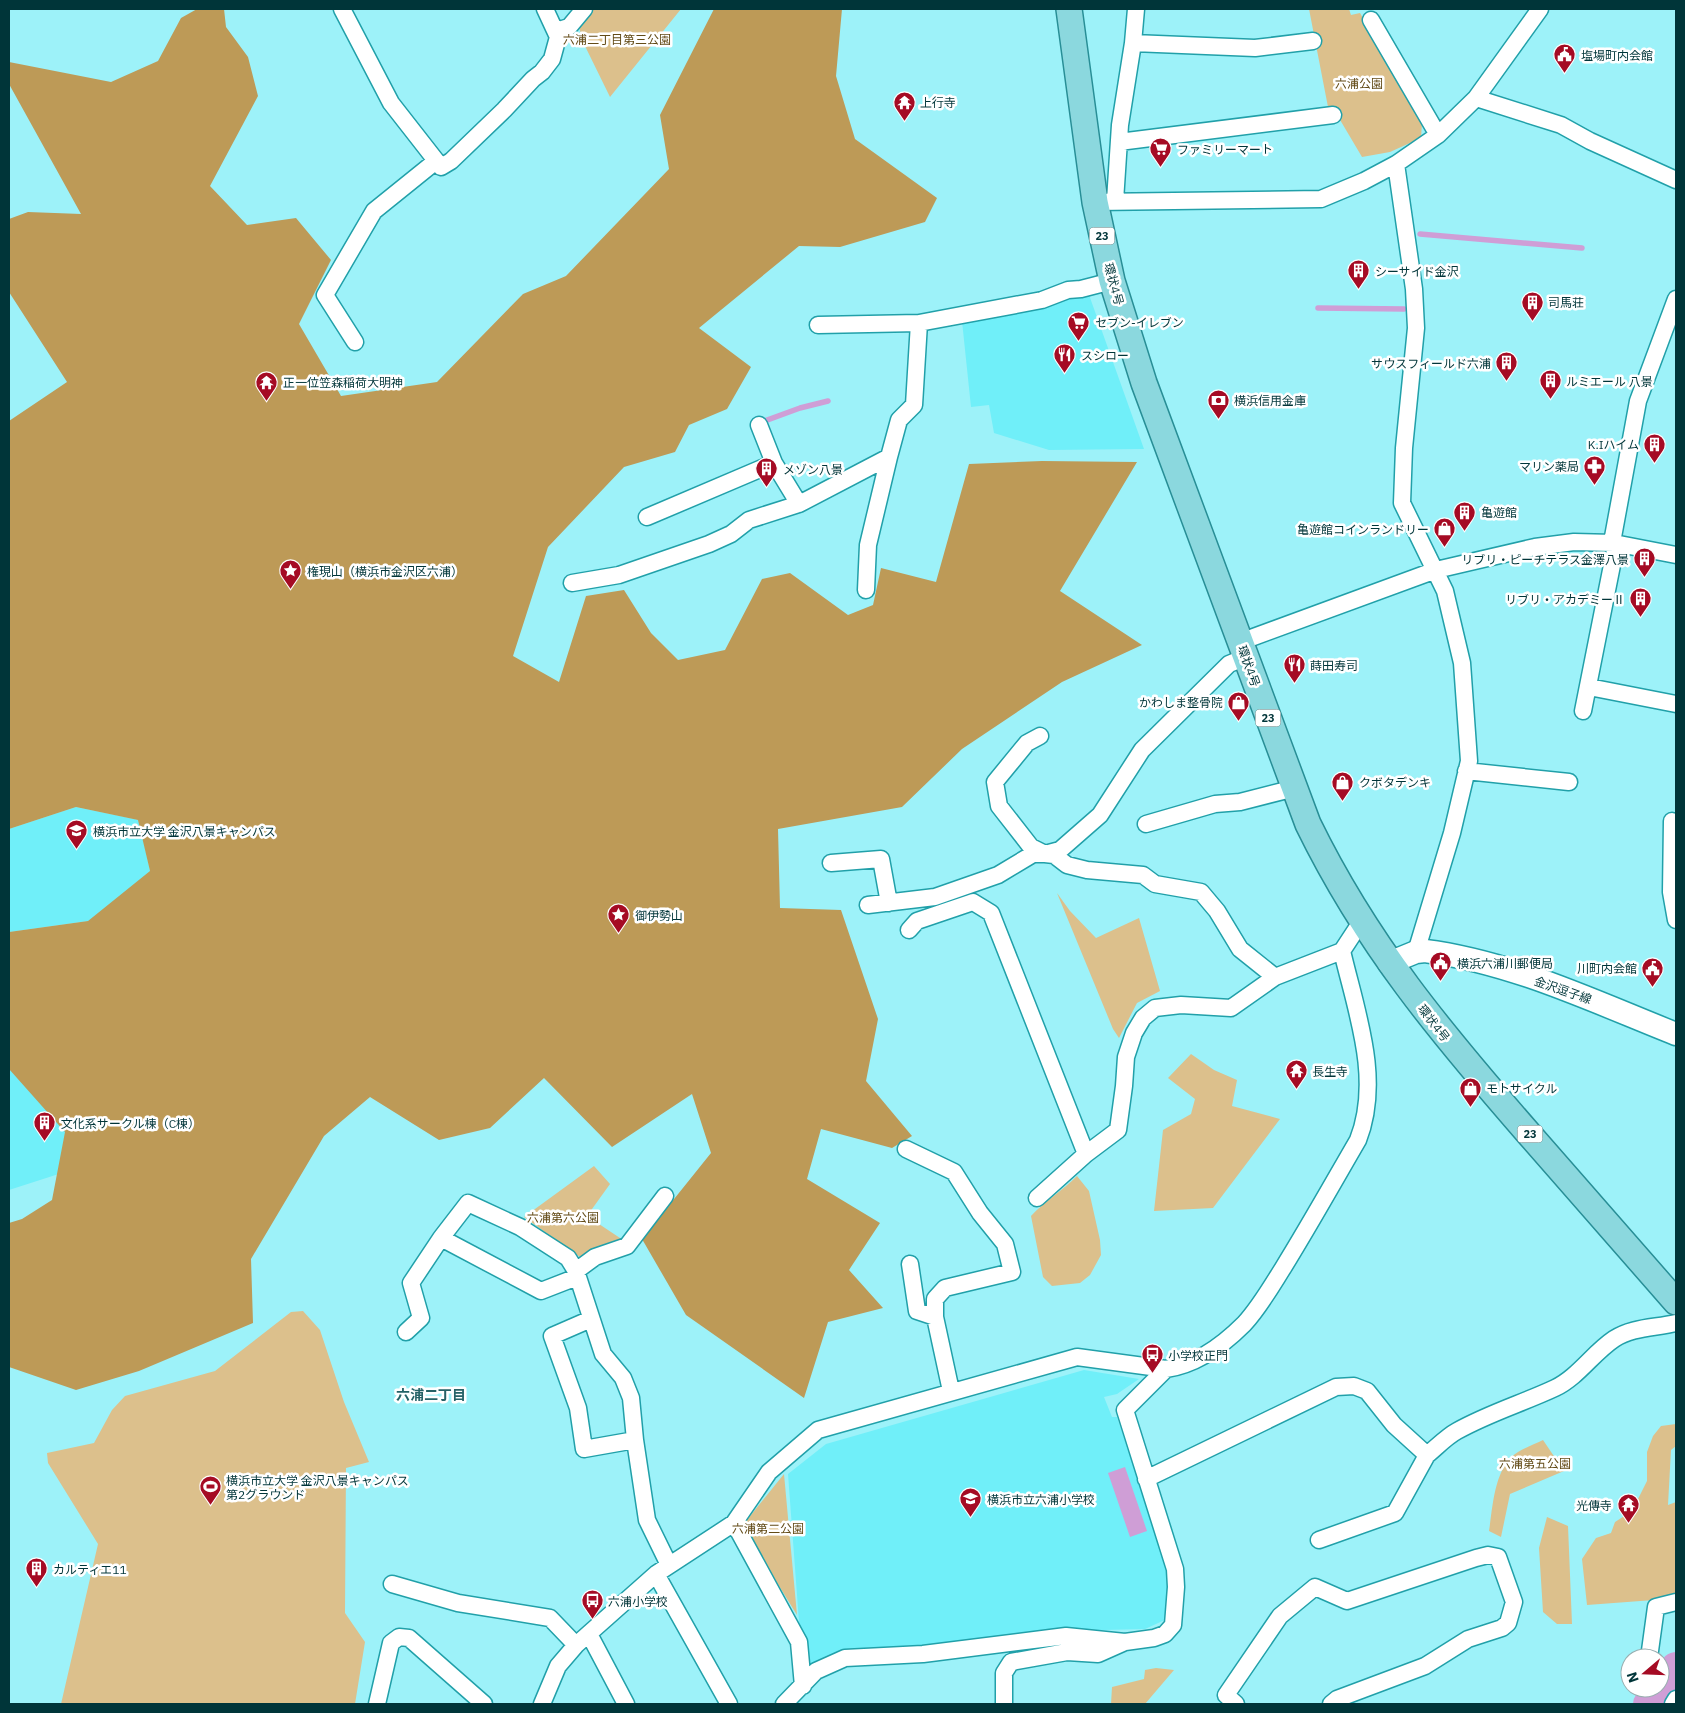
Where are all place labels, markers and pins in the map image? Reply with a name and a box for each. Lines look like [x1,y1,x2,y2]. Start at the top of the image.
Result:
public building icon: 塩場町内会館 [1553,43,1577,74]
place label: 塩場町内会館 [1581,48,1653,63]
temple icon: 上行寺 [892,90,916,121]
place label: 上行寺 [920,95,956,110]
supermarket icon: ファミリーマート [1149,137,1173,168]
place label: ファミリーマート [1177,142,1273,157]
building icon: シーサイド金沢 [1347,259,1371,290]
place label: シーサイド金沢 [1375,264,1459,279]
building icon: 司馬荘 [1520,290,1544,321]
place label: 司馬荘 [1548,295,1584,310]
supermarket icon: セブン-イレブン [1067,310,1091,341]
place label: セブン-イレブン [1095,315,1184,330]
restaurant icon: スシロー [1053,343,1077,374]
place label: スシロー [1081,348,1129,363]
building icon: サウスフィールド六浦 [1495,351,1519,382]
place label: サウスフィールド六浦 [1371,356,1491,371]
building icon: ルミエール 八景 [1538,369,1562,400]
temple icon: 正一位笠森稲荷大明神 [255,370,279,401]
place label: ルミエール 八景 [1566,374,1653,389]
place label: 正一位笠森稲荷大明神 [283,375,403,390]
bank icon: 横浜信用金庫 [1206,388,1230,419]
place label: 横浜信用金庫 [1234,393,1306,408]
building icon: K.Iハイム [1643,432,1667,463]
place label: K.Iハイム [1588,437,1639,452]
pharmacy icon: マリン薬局 [1583,454,1607,485]
building icon: メゾン八景 [755,457,779,488]
place label: マリン薬局 [1519,459,1579,474]
place label: メゾン八景 [783,462,843,477]
building icon: 亀遊館 [1453,500,1477,531]
place label: 亀遊館 [1481,505,1517,520]
shop icon: 亀遊館コインランドリー [1433,517,1457,548]
place label: 亀遊館コインランドリー [1297,522,1429,537]
building icon: リブリ・ピーチテラス金澤八景 [1633,547,1657,578]
place label: リブリ・ピーチテラス金澤八景 [1461,552,1629,567]
place icon: 権現山（横浜市金沢区六浦） [279,559,303,590]
place label: 権現山（横浜市金沢区六浦） [307,564,463,579]
building icon: リブリ・アカデミーⅡ [1629,587,1653,618]
place label: リブリ・アカデミーⅡ [1505,592,1625,607]
restaurant icon: 蒔田寿司 [1282,653,1306,684]
place label: 蒔田寿司 [1310,658,1358,673]
shop icon: かわしま整骨院 [1227,690,1251,721]
place label: かわしま整骨院 [1139,695,1223,710]
shop icon: クボタデンキ [1331,770,1355,801]
place label: クボタデンキ [1359,775,1431,790]
school or university icon: 横浜市立大学 金沢八景キャンパス [65,819,89,850]
place label: 横浜市立大学 金沢八景キャンパス [93,824,276,839]
place icon: 御伊勢山 [607,903,631,934]
place label: 御伊勢山 [635,908,683,923]
public building icon: 横浜六浦川郵便局 [1429,951,1453,982]
place label: 横浜六浦川郵便局 [1457,956,1553,971]
public building icon: 川町内会館 [1641,956,1665,987]
place label: 川町内会館 [1577,961,1637,976]
temple icon: 長生寺 [1284,1059,1308,1090]
place label: 長生寺 [1312,1064,1348,1079]
shop icon: モトサイクル [1458,1076,1482,1107]
place label: モトサイクル [1486,1081,1557,1096]
building icon: 文化系サークル棟（C棟） [33,1111,57,1142]
place label: 文化系サークル棟（C棟） [61,1116,200,1131]
bus stop icon: 小学校正門 [1140,1343,1164,1374]
place label: 小学校正門 [1168,1348,1228,1363]
place label: 横浜市立大学 金沢八景キャンパス 第2グラウンド [226,1473,409,1502]
sports icon: 横浜市立大学 金沢八景キャンパス 第2グラウンド [198,1475,222,1506]
school or university icon: 横浜市立六浦小学校 [959,1487,983,1518]
place label: 横浜市立六浦小学校 [987,1492,1095,1507]
temple icon: 光傳寺 [1616,1493,1640,1524]
place label: 光傳寺 [1576,1498,1612,1513]
building icon: カルティエ11 [25,1557,49,1588]
place label: カルティエ11 [53,1562,127,1577]
bus stop icon: 六浦小学校 [580,1589,604,1620]
place label: 六浦小学校 [608,1594,668,1609]

